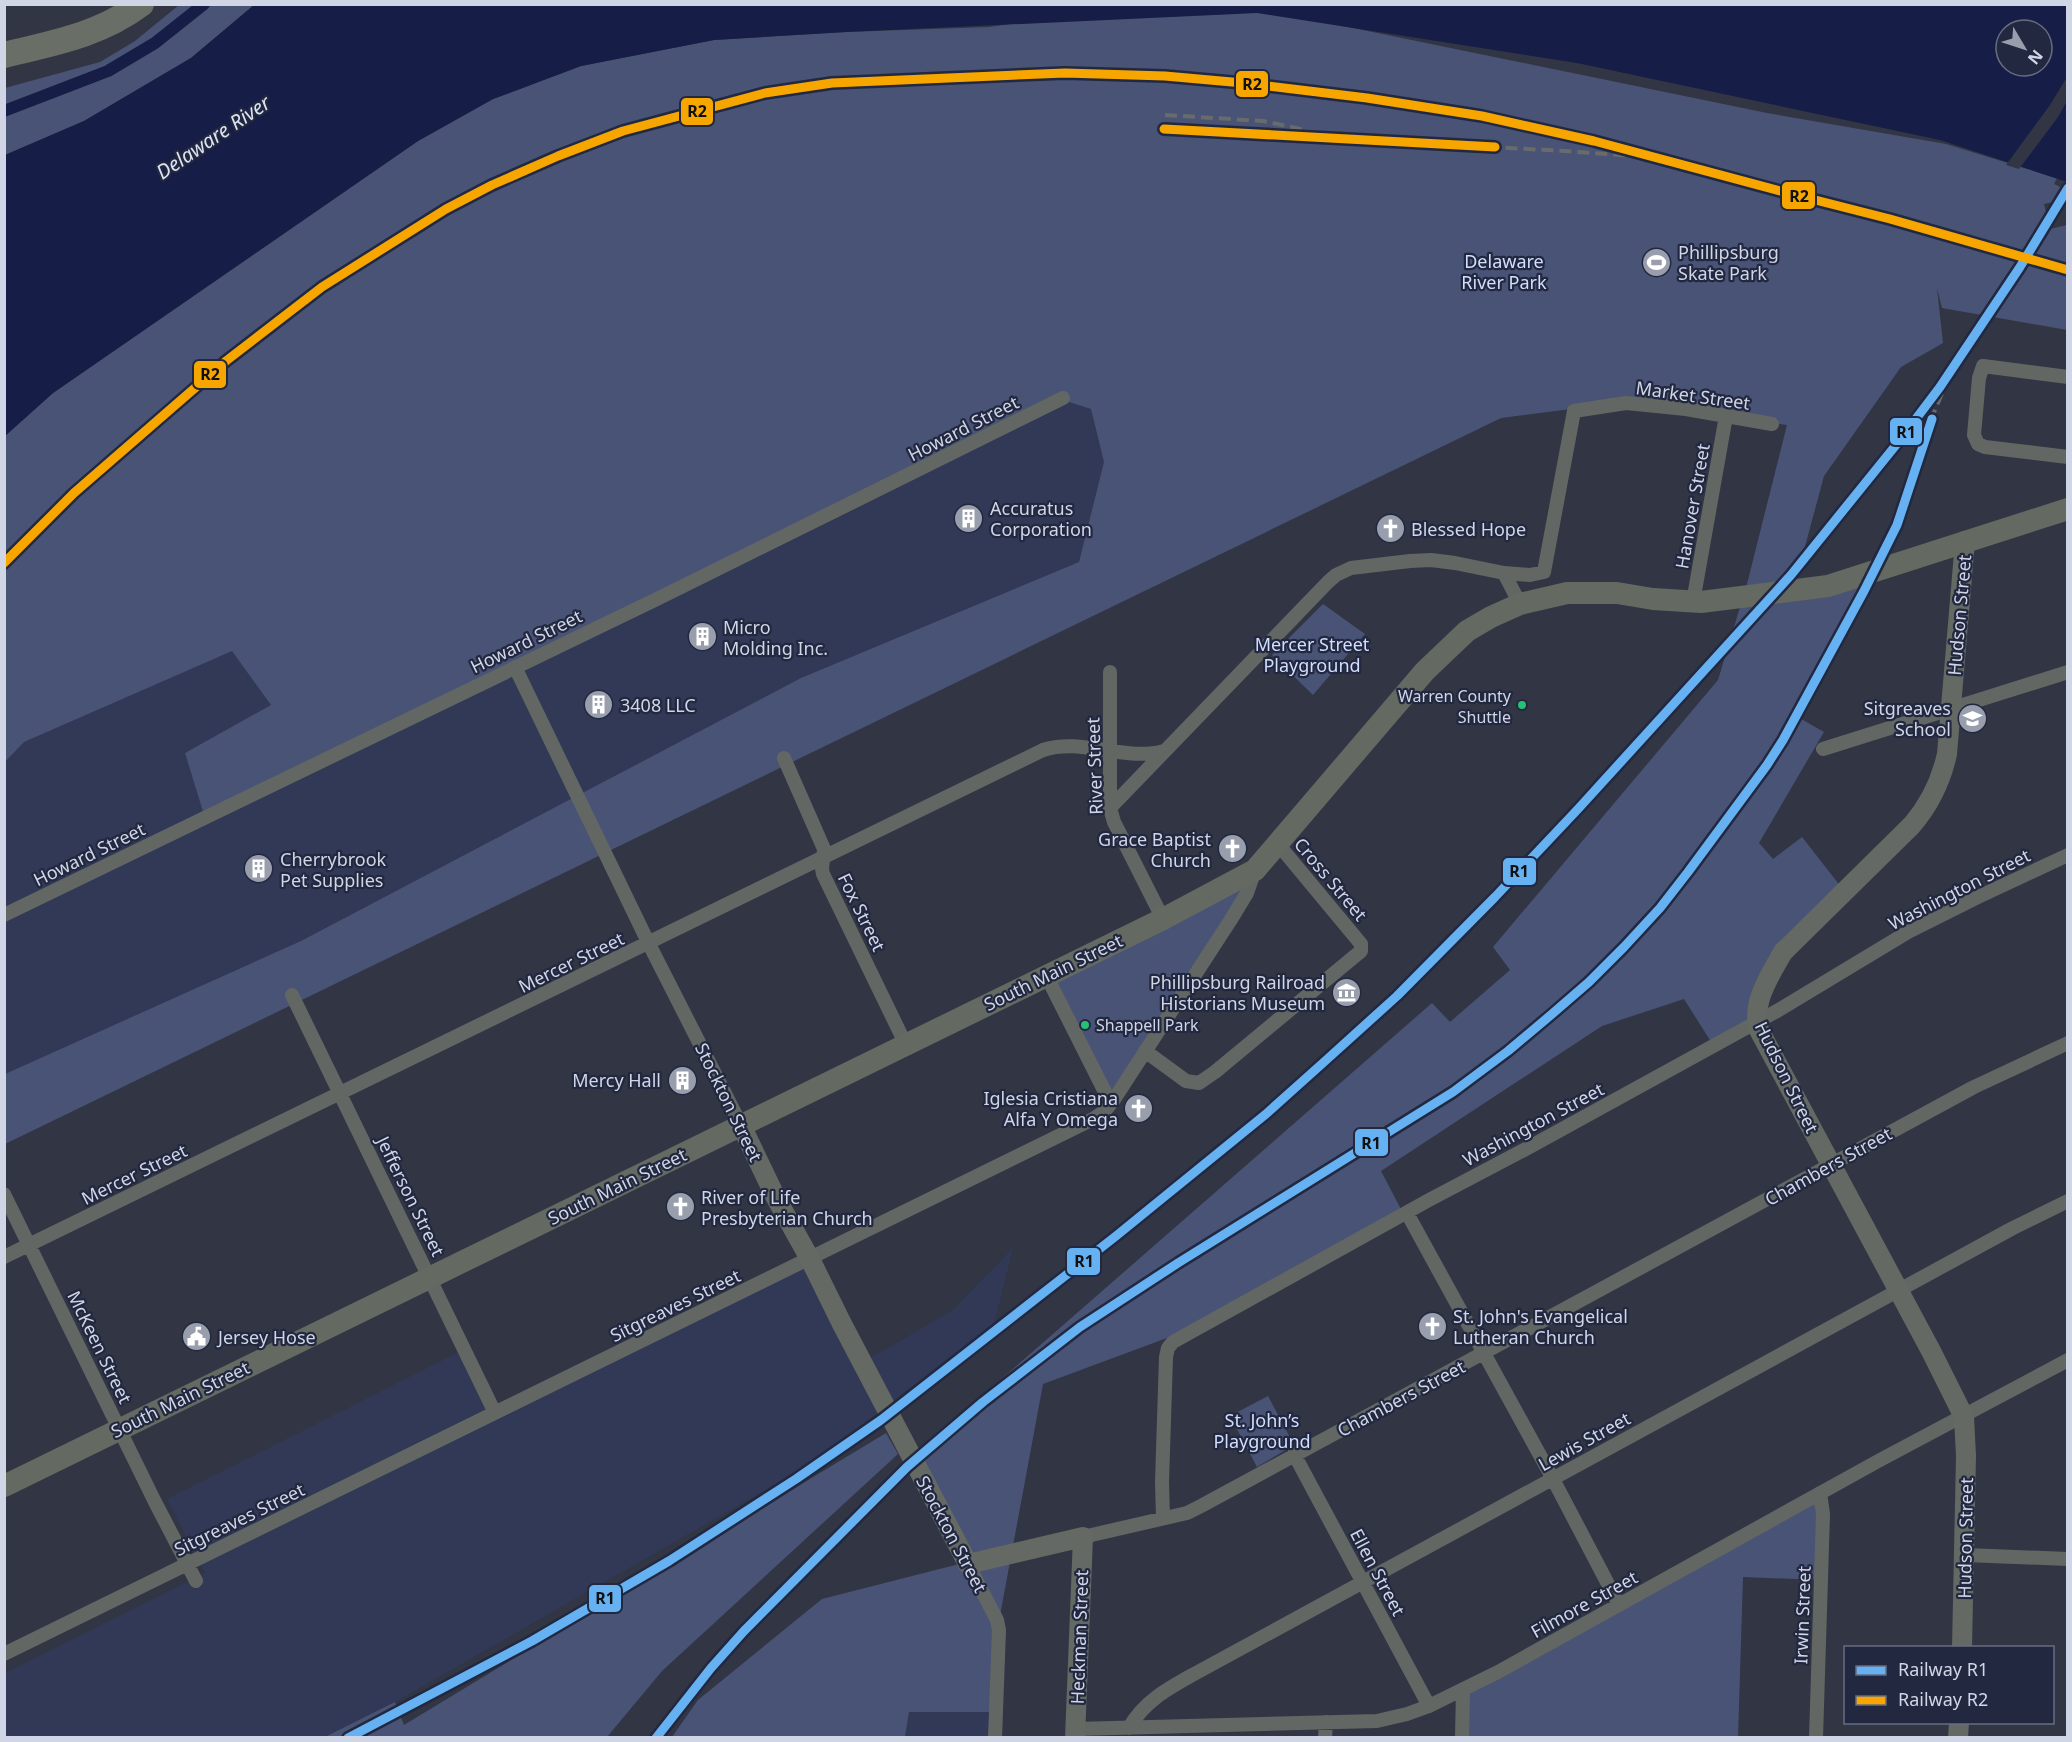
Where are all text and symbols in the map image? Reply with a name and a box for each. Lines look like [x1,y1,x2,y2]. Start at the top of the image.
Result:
north arrow [1994,18,2054,78]
text: N [2023,45,2048,69]
line badge: R2 [1235,70,1269,98]
text: R2 [1242,73,1262,95]
water label: Delaware River [151,88,276,185]
line badge: R2 [680,97,714,126]
text: R2 [687,100,707,122]
line badge: R2 [1781,181,1816,210]
text: R2 [1789,185,1809,207]
place label: Phillipsburg Skate Park [1678,240,1779,285]
sports icon: Phillipsburg Skate Park [1641,246,1673,278]
park label: Delaware River Park [1461,249,1547,294]
line badge: R2 [193,360,227,389]
text: R2 [200,363,220,385]
street label: Market Street [1634,375,1752,415]
street label: Howard Street [904,390,1023,466]
line badge: R1 [1889,417,1923,446]
text: R1 [1896,421,1916,443]
street label: Hanover Street [1669,441,1715,571]
place label: Accuratus Corporation [990,496,1092,541]
building icon: Accuratus Corporation [953,502,985,534]
church icon: Blessed Hope [1374,513,1406,545]
place label: Blessed Hope [1411,517,1526,541]
street label: Hudson Street [1942,553,1976,676]
street label: Howard Street [466,603,586,678]
place label: Micro Molding Inc. [723,615,828,660]
building icon: Micro Molding Inc. [686,621,718,653]
park label: Mercer Street Playground [1255,632,1370,677]
place label: Warren County Shuttle [1398,685,1512,728]
building icon: 3408 LLC [583,689,615,721]
place label: 3408 LLC [620,693,696,717]
place label: Sitgreaves School [1864,696,1951,741]
marker: Warren County Shuttle [1516,699,1528,711]
school or university icon: Sitgreaves School [1956,702,1988,734]
street label: River Street [1080,716,1108,815]
street label: Howard Street [29,816,149,891]
place label: Grace Baptist Church [1098,827,1211,872]
street label: Cross Street [1289,832,1373,926]
church icon: Grace Baptist Church [1216,833,1248,865]
street label: Washington Street [1884,843,2035,935]
place label: Cherrybrook Pet Supplies [280,847,387,892]
building icon: Cherrybrook Pet Supplies [243,853,275,885]
line badge: R1 [1502,857,1537,886]
text: R1 [1509,860,1529,882]
street label: Fox Street [833,869,891,956]
street label: Mercer Street [514,926,628,998]
street label: South Main Street [980,928,1127,1016]
place label: Phillipsburg Railroad Historians Museum [1150,970,1325,1015]
museum icon: Phillipsburg Railroad Historians Museum [1330,976,1362,1008]
place label: Shappell Park [1096,1014,1199,1036]
street label: Hudson Street [1750,1017,1825,1137]
marker: Shappell Park [1079,1019,1091,1031]
street label: Stockton Street [690,1039,768,1166]
building icon: Mercy Hall [666,1064,698,1096]
place label: Mercy Hall [572,1068,661,1092]
street label: Washington Street [1458,1076,1608,1171]
place label: Iglesia Cristiana Alfa Y Omega [983,1086,1118,1131]
church icon: Iglesia Cristiana Alfa Y Omega [1123,1092,1155,1124]
street label: Chambers Street [1760,1121,1896,1211]
line badge: R1 [1354,1128,1389,1157]
street label: Jefferson Street [371,1130,451,1260]
text: R1 [1361,1132,1381,1154]
street label: Mercer Street [77,1138,191,1210]
street label: South Main Street [544,1142,691,1230]
place label: River of Life Presbyterian Church [701,1185,873,1230]
church icon: River of Life Presbyterian Church [664,1191,696,1223]
line badge: R1 [1066,1247,1101,1276]
text: R1 [1074,1250,1094,1272]
street label: Sitgreaves Street [606,1263,745,1347]
street label: McKeen Street [62,1287,138,1408]
place label: St. John's Evangelical Lutheran Church [1453,1304,1628,1349]
church icon: St. John's Evangelical Lutheran Church [1416,1310,1448,1342]
public building icon: Jersey Hose [181,1321,213,1353]
place label: Jersey Hose [216,1325,316,1349]
street label: Chambers Street [1333,1354,1470,1442]
street label: South Main Street [107,1355,254,1443]
street label: Lewis Street [1534,1406,1635,1476]
park label: St. John’s Playground [1213,1408,1311,1453]
street label: Stockton Street [911,1471,993,1597]
street label: Sitgreaves Street [170,1477,309,1561]
street label: Hudson Street [1952,1477,1978,1599]
street label: Ellen Street [1345,1524,1411,1620]
street label: Filmore Street [1526,1565,1642,1643]
street label: Irwin Street [1788,1565,1816,1665]
street label: Heckman Street [1065,1569,1093,1705]
line badge: R1 [588,1584,622,1613]
text: R1 [595,1587,615,1609]
legend [1844,1646,2054,1724]
text: Railway R1 [1898,1657,1988,1681]
text: Railway R2 [1898,1687,1988,1711]

